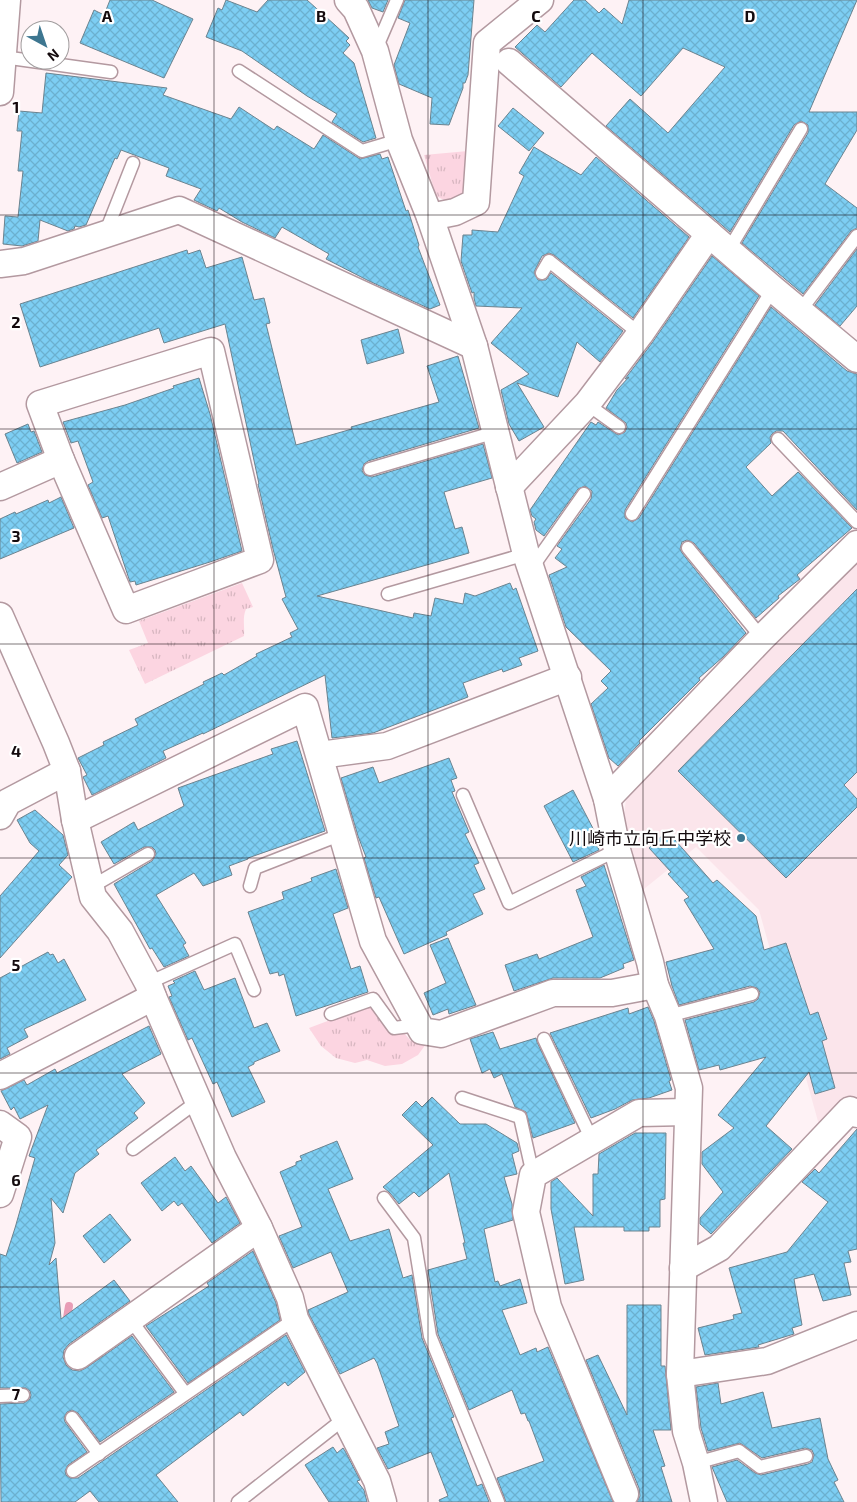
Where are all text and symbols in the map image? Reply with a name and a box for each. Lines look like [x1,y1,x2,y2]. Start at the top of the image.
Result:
text: A [102,6,113,25]
text: B [316,6,326,25]
text: C [531,6,541,25]
text: D [745,6,756,25]
north arrow [20,20,70,70]
text: N [44,46,63,65]
text: 1 [13,97,19,116]
text: 2 [11,312,21,331]
text: 3 [11,526,21,545]
text: 4 [11,741,21,760]
place label: 川崎市立向丘中学校 [569,827,731,849]
marker: 川崎市立向丘中学校 [735,832,747,844]
text: 5 [12,955,21,974]
text: 6 [11,1170,21,1189]
text: 7 [12,1384,21,1403]

